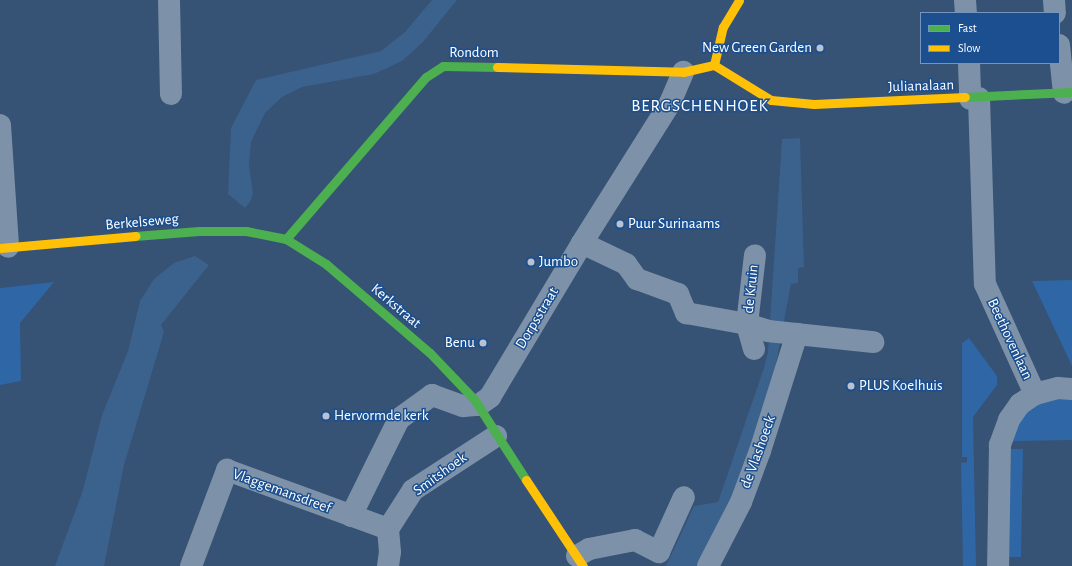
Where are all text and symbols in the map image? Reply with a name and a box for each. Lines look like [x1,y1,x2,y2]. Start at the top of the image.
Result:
legend [920,12,1060,64]
text: Fast [958,22,977,34]
place label: New Green Garden [702,39,812,57]
text: Slow [958,42,980,54]
marker: New Green Garden [815,43,825,53]
street label: Rondom [449,44,499,62]
street label: Julianalaan [888,76,954,96]
district label: BERGSCHENHOEK [631,96,769,116]
street label: Berkelseweg [105,210,179,234]
place label: Puur Surinaams [628,215,720,233]
marker: Puur Surinaams [615,219,625,229]
place label: Jumbo [539,253,578,271]
marker: Jumbo [526,257,536,267]
street label: de Kruin [739,264,763,314]
street label: Kerkstraat [367,280,425,332]
street label: Dorpsstraat [512,284,562,352]
street label: Beethovenlaan [983,296,1037,382]
place label: Benu [445,334,475,352]
marker: Benu [478,338,488,348]
place label: PLUS Koelhuis [859,377,942,395]
marker: PLUS Koelhuis [846,381,856,391]
place label: Hervormde kerk [334,407,428,425]
marker: Hervormde kerk [321,411,331,421]
street label: de Vlashoeck [736,413,780,491]
street label: Smitshoek [410,449,470,499]
street label: Vlaggemansdreef [230,465,334,517]

